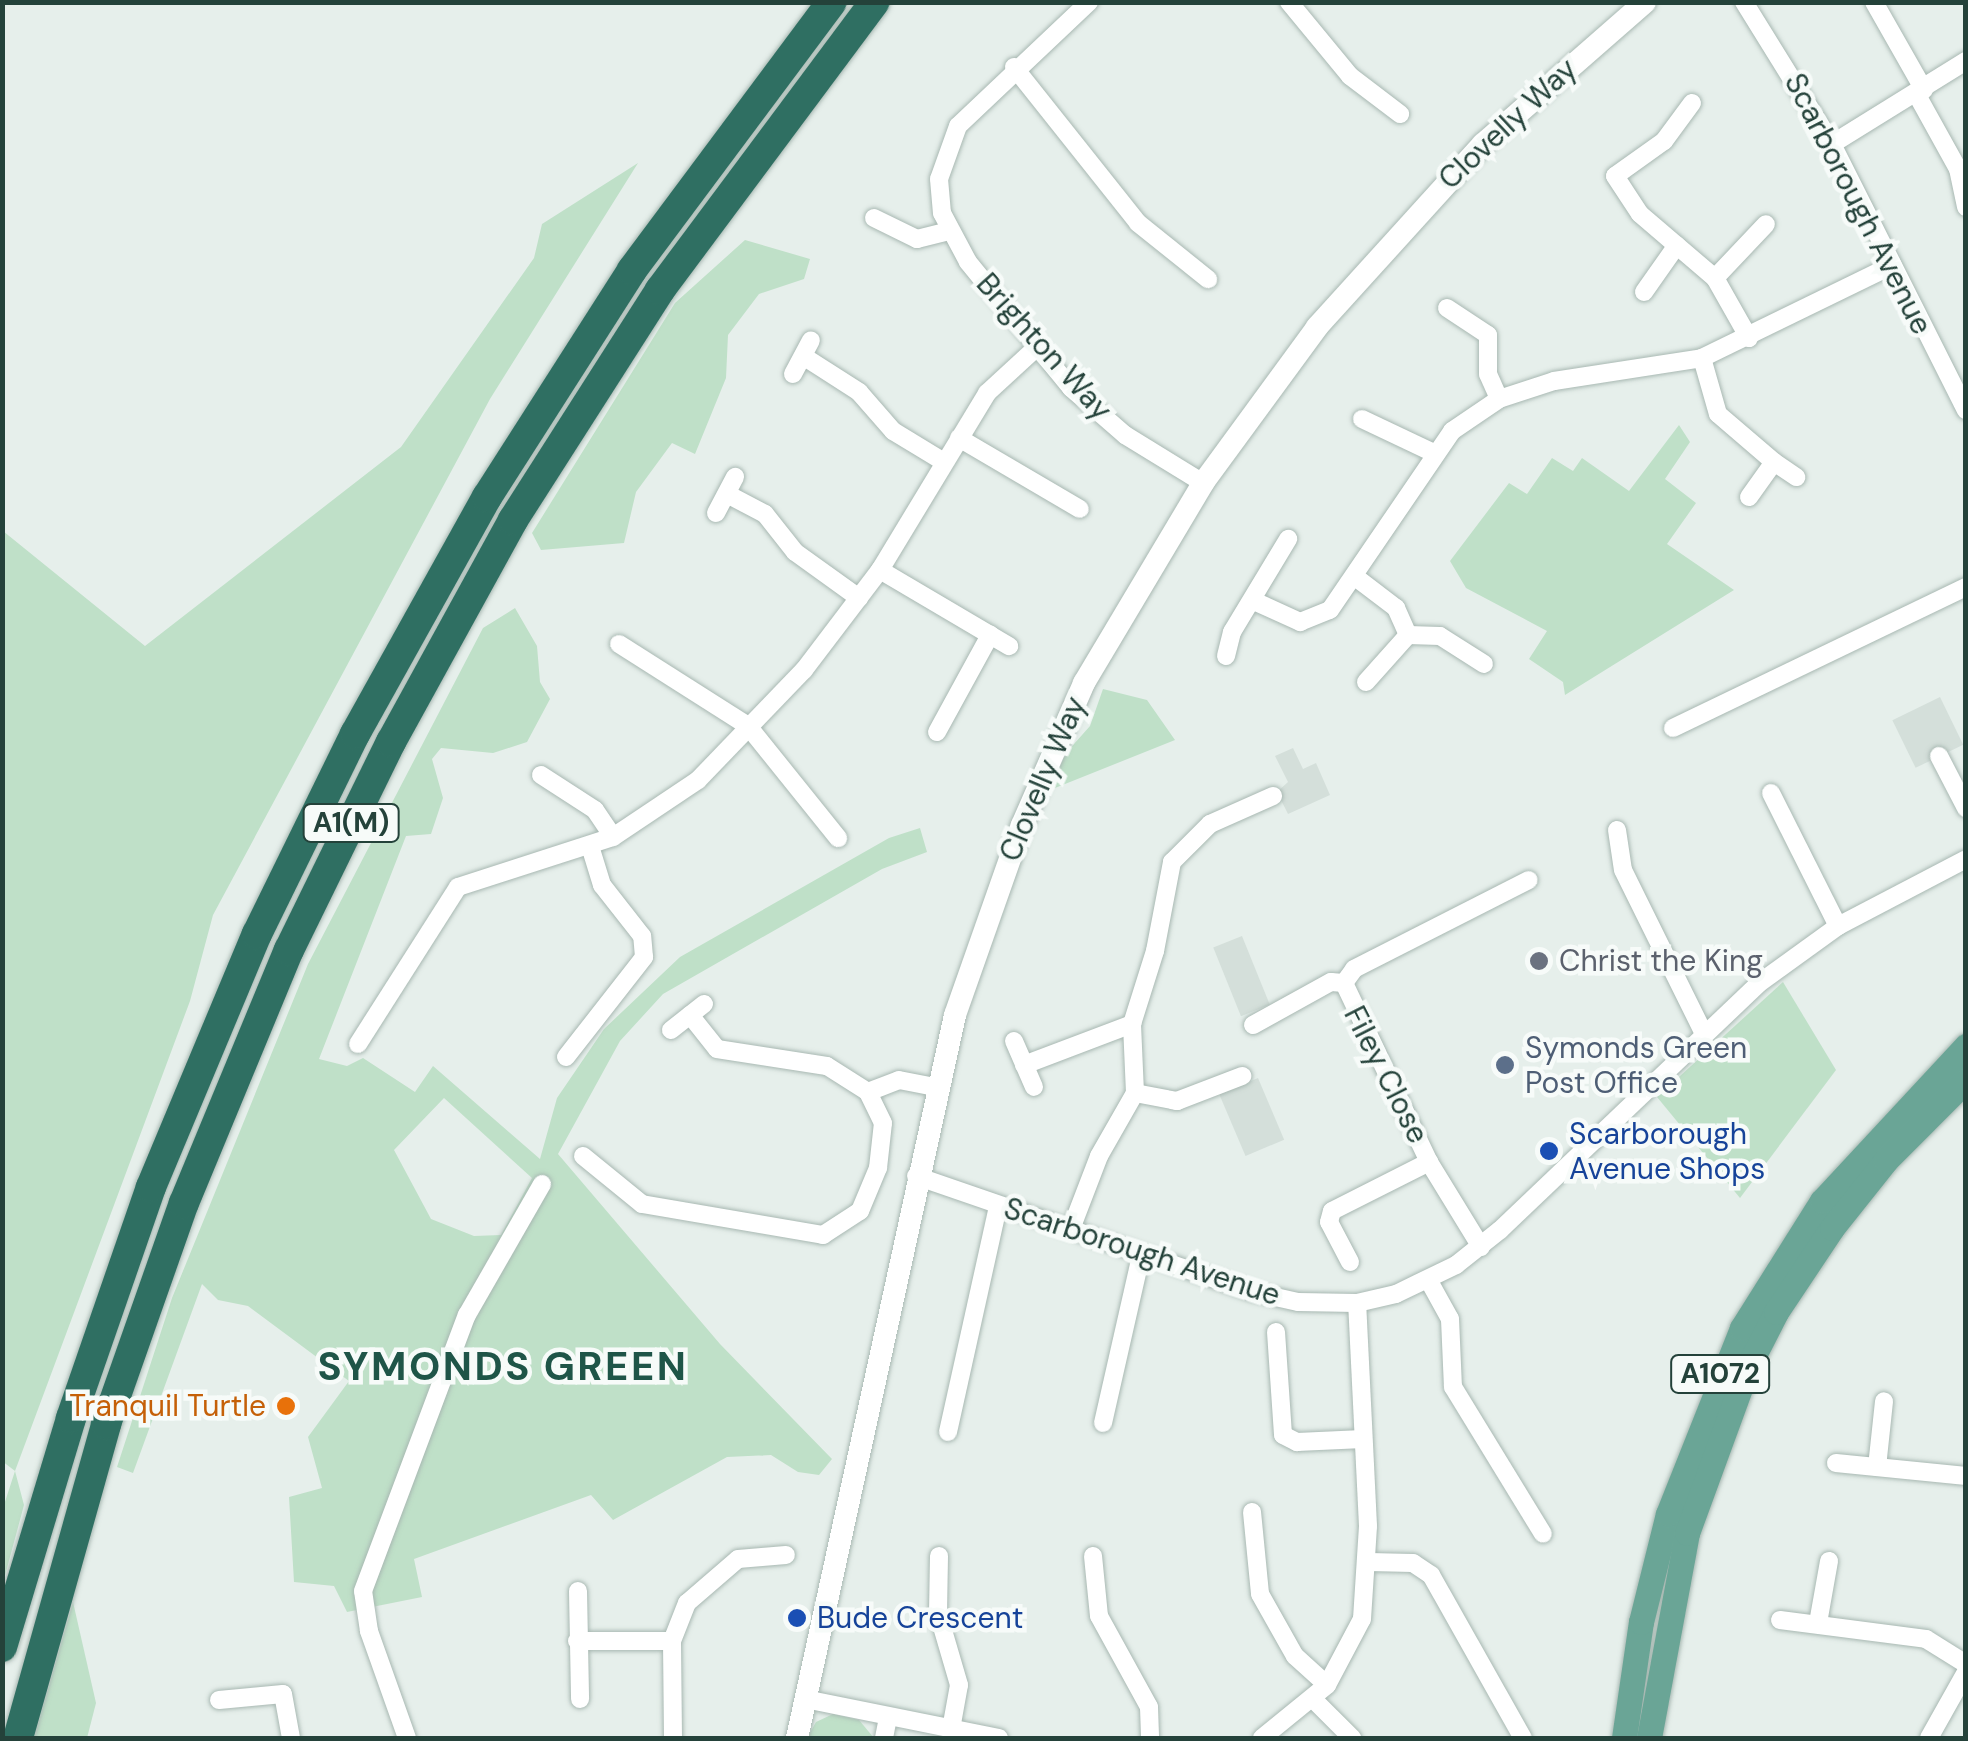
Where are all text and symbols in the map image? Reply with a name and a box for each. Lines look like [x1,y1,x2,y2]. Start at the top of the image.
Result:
street label: Clovelly Way [1432,51,1584,197]
street label: Scarborough Avenue [1777,68,1939,340]
street label: Brighton Way [969,266,1119,428]
street label: Clovelly Way [992,691,1094,867]
road number: A1(M) [301,800,401,846]
place label: Christ the King [1559,943,1763,979]
marker: Christ the King [1528,950,1550,972]
street label: Filey Close [1336,1000,1436,1150]
place label: Symonds Green Post Office [1525,1030,1747,1100]
marker: Symonds Green Post Office [1494,1054,1516,1076]
place label: Scarborough Avenue Shops [1569,1116,1765,1186]
marker: Scarborough Avenue Shops [1538,1140,1560,1162]
street label: Scarborough Avenue [999,1190,1285,1314]
district label: SYMONDS GREEN [318,1342,688,1390]
road number: A1072 [1670,1351,1770,1397]
place label: Tranquil Turtle [69,1388,266,1424]
marker: Tranquil Turtle [275,1395,297,1417]
place label: Bude Crescent [817,1600,1023,1636]
marker: Bude Crescent [786,1607,808,1629]

